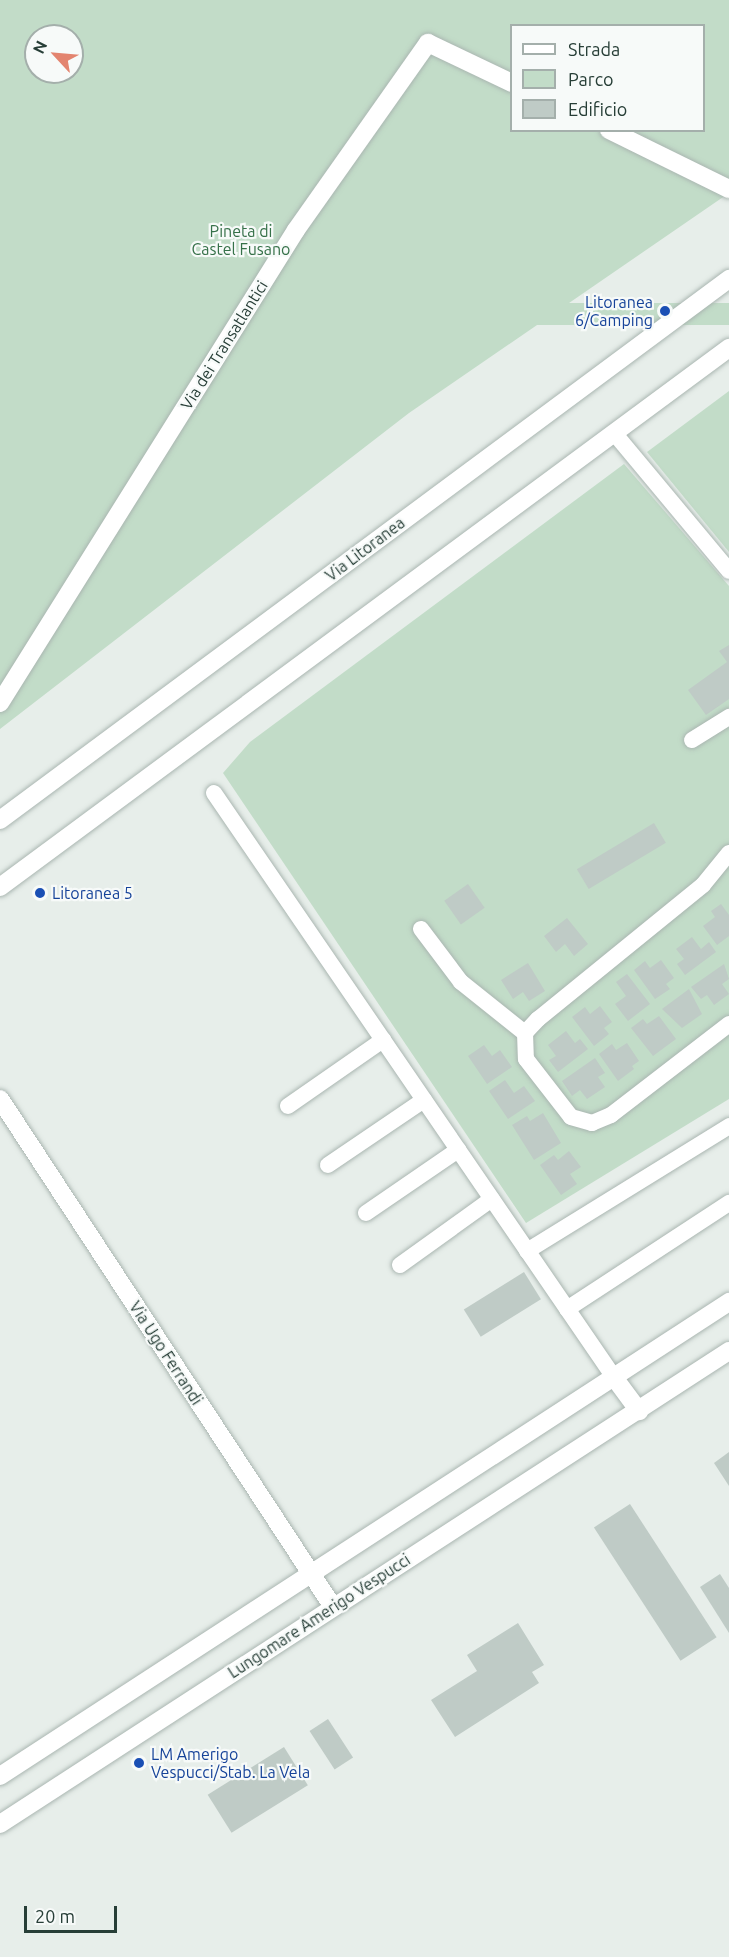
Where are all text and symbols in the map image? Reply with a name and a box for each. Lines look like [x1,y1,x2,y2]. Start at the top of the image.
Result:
north arrow [24,24,84,84]
legend [510,24,705,132]
text: N [29,38,50,56]
text: Strada [568,39,620,59]
text: Parco [568,69,614,89]
text: Edificio [568,99,627,119]
park label: Pineta di Castel Fusano [192,221,290,259]
street label: Via dei Transatlantici [177,277,271,413]
place label: Litoranea 6/Camping [575,292,653,330]
marker: Litoranea 6/Camping [658,304,672,318]
street label: Via Litoranea [321,513,409,585]
place label: Litoranea 5 [52,883,133,903]
marker: Litoranea 5 [33,886,47,900]
street label: Via Ugo Ferrandi [125,1298,207,1408]
street label: Lungomare Amerigo Vespucci [224,1550,414,1682]
place label: LM Amerigo Vespucci/Stab. La Vela [151,1744,310,1782]
marker: LM Amerigo Vespucci/Stab. La Vela [132,1756,146,1770]
scale bar [27,1894,120,1932]
text: 20 m [35,1906,75,1926]

